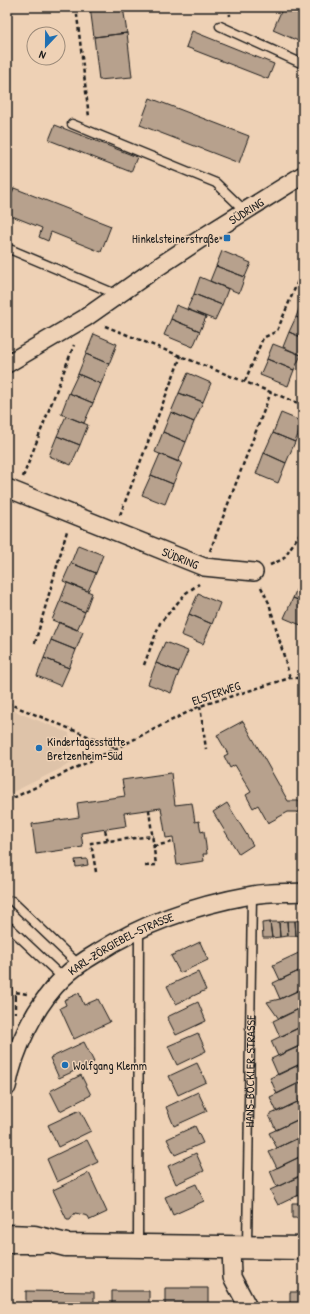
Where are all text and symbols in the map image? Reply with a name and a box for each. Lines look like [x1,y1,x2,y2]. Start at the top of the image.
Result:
north arrow [26,26,66,66]
text: N [37,48,48,63]
street label: SÜDRING [225,193,267,228]
place label: Hinkelsteinerstraße [132,230,219,247]
marker: Hinkelsteinerstraße [222,233,232,243]
street label: SÜDRING [160,543,202,573]
street label: ELSTERWEG [190,677,243,709]
place label: Kindertagesstätte Bretzenheim-Süd [47,733,126,764]
marker: Kindertagesstätte Bretzenheim-Süd [34,743,44,753]
street label: KARL-ZÖRGIEBEL-STRASSE [64,907,176,979]
street label: HANS-BÖCKLER-STRASSE [240,1014,259,1128]
place label: Wolfgang Klemm [73,1057,147,1074]
marker: Wolfgang Klemm [60,1060,70,1070]

